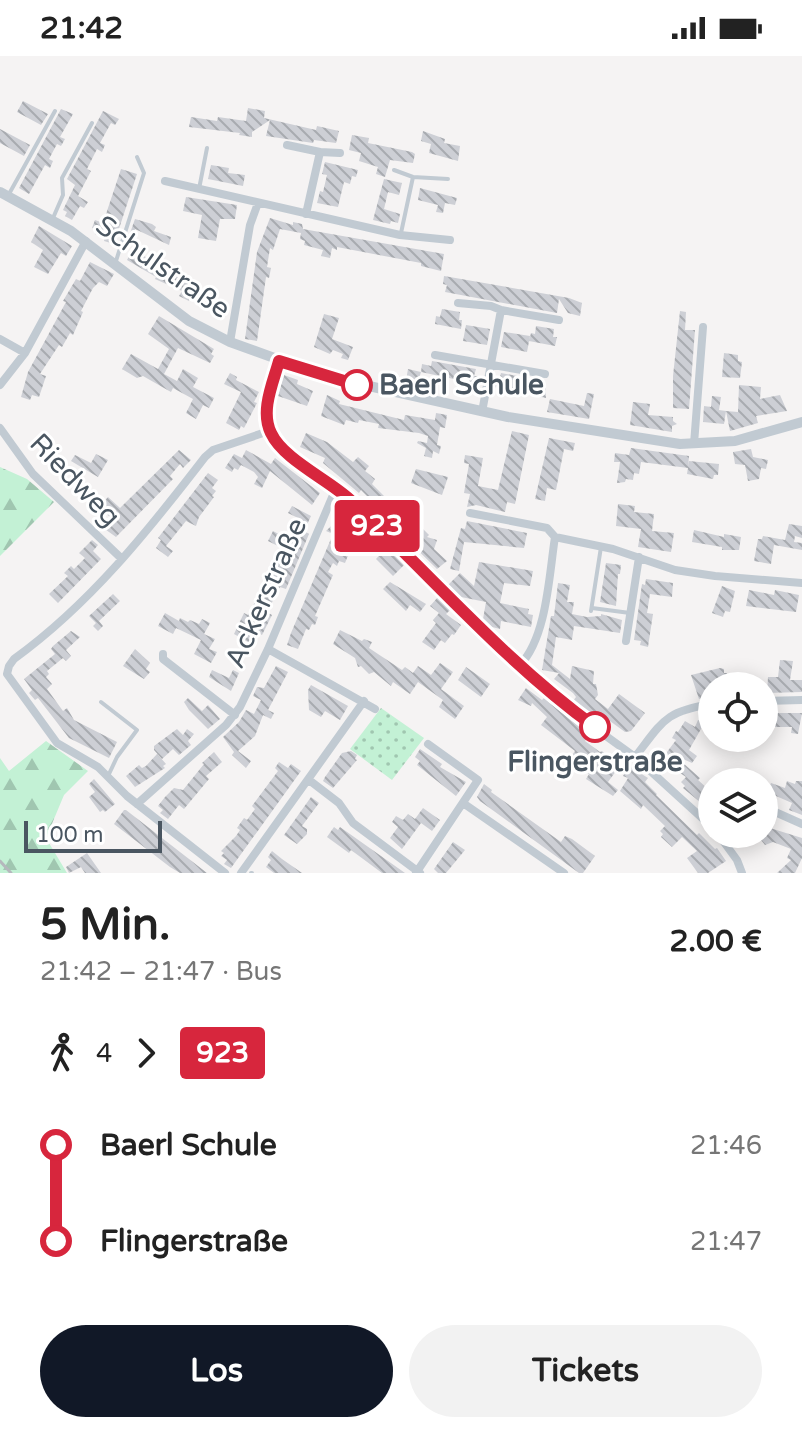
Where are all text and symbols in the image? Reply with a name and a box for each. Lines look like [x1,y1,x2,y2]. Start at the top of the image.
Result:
text: 21:42 [40,10,123,47]
street label: Schulstraße [89,208,237,326]
place label: Baerl Schule [379,368,544,402]
marker: Baerl Schule [342,370,372,400]
street label: Riedweg [23,426,127,534]
line badge: 923 [331,500,423,552]
text: 923 [351,509,403,543]
street label: Ackerstraße [218,513,314,673]
map controls [698,672,778,848]
button: locate [698,672,778,752]
marker: Flingerstraße [580,712,610,742]
place label: Flingerstraße [507,745,683,779]
button: layers [698,768,778,848]
scale bar [24,817,162,853]
text: 100 m [36,822,103,848]
text: 5 Min. [40,899,170,952]
text: 2.00 € [669,923,762,960]
text: 21:42 – 21:47 · Bus [40,956,282,987]
icon: walk [40,1031,84,1075]
icon: forward [124,1031,168,1075]
text: 923 [196,1036,249,1070]
text: 4 [96,1038,112,1069]
text: Baerl Schule [100,1127,277,1164]
text: 21:46 [690,1130,762,1161]
text: Flingerstraße [100,1223,288,1260]
text: 21:47 [690,1226,762,1257]
button: Los [40,1325,393,1417]
button: Tickets [409,1325,762,1417]

